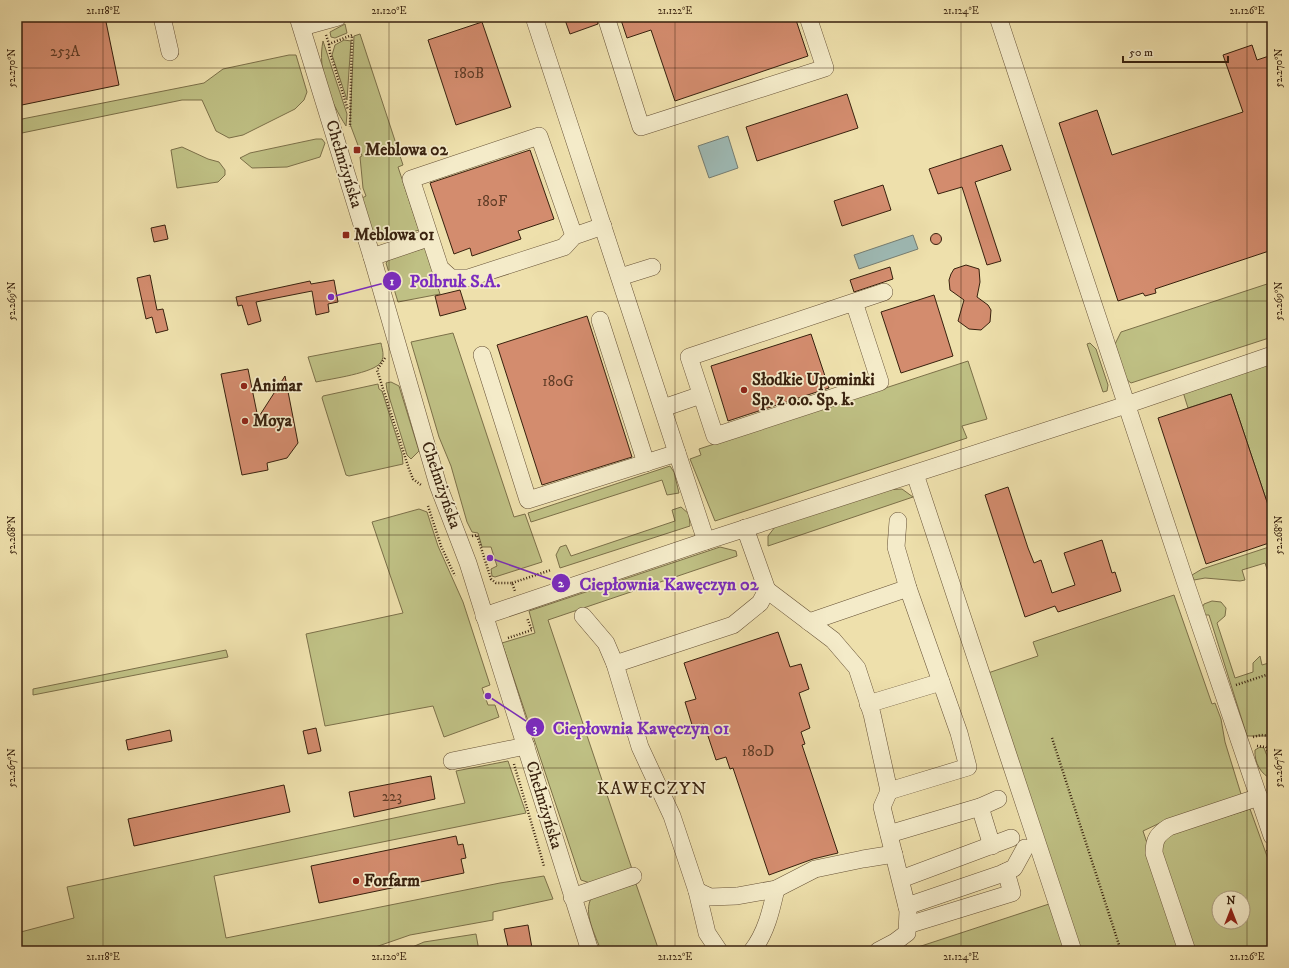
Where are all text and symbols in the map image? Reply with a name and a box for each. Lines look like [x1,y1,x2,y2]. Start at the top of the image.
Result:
text: 21.118°E [86,5,120,17]
text: 21.120°E [371,5,407,17]
text: 21.122°E [658,5,692,17]
text: 21.124°E [943,5,979,17]
text: 21.126°E [1229,5,1265,17]
scale bar [1123,38,1228,64]
house number: 253A [50,42,80,61]
text: 50 m [1129,45,1153,60]
text: 52.270°N [6,48,18,88]
text: 52.270°N [1273,48,1285,88]
house number: 180B [454,64,484,83]
street label: Chełmżyńska [320,117,368,211]
place label: Meblowa 02 [365,139,448,161]
marker: Meblowa 02 [352,145,362,155]
house number: 180F [477,192,507,211]
place label: Meblowa 01 [354,224,435,246]
marker: Meblowa 01 [341,230,351,240]
callout: Polbruk S.A. [382,266,509,296]
text: Polbruk S.A. [410,271,500,293]
text: 1 [390,274,395,289]
text: 52.269°N [6,282,18,320]
text: 52.269°N [1273,282,1285,320]
place label: Słodkie Upominki Sp. z o.o. Sp. k. [752,369,875,411]
house number: 180G [542,372,574,391]
place label: Animar [251,375,303,397]
marker: Animar [239,381,249,391]
marker: Słodkie Upominki Sp. z o.o. Sp. k. [739,385,749,395]
place label: Moya [253,410,293,432]
marker: Moya [240,416,250,426]
street label: Chełmżyńska [416,439,466,532]
text: 52.268°N [6,516,18,554]
text: 52.268°N [1273,516,1285,554]
callout: Ciepłownia Kawęczyn 02 [551,568,766,598]
text: Ciepłownia Kawęczyn 02 [579,574,760,596]
text: 2 [558,576,565,591]
callout: Ciepłownia Kawęczyn 01 [525,712,738,742]
text: Ciepłownia Kawęczyn 01 [553,718,730,740]
text: 3 [533,721,538,736]
house number: 180D [742,742,774,761]
text: 52.267°N [6,748,18,788]
text: 52.267°N [1273,748,1285,788]
street label: Chełmżyńska [520,758,568,852]
district label: KAWĘCZYN [597,778,707,800]
house number: 223 [382,787,402,806]
place label: Forfarm [364,870,420,892]
marker: Forfarm [351,876,361,886]
north arrow [1211,890,1251,930]
text: N [1226,894,1236,908]
text: 21.118°E [86,951,120,963]
text: 21.120°E [371,951,407,963]
text: 21.122°E [658,951,692,963]
text: 21.124°E [943,951,979,963]
text: 21.126°E [1229,951,1265,963]

